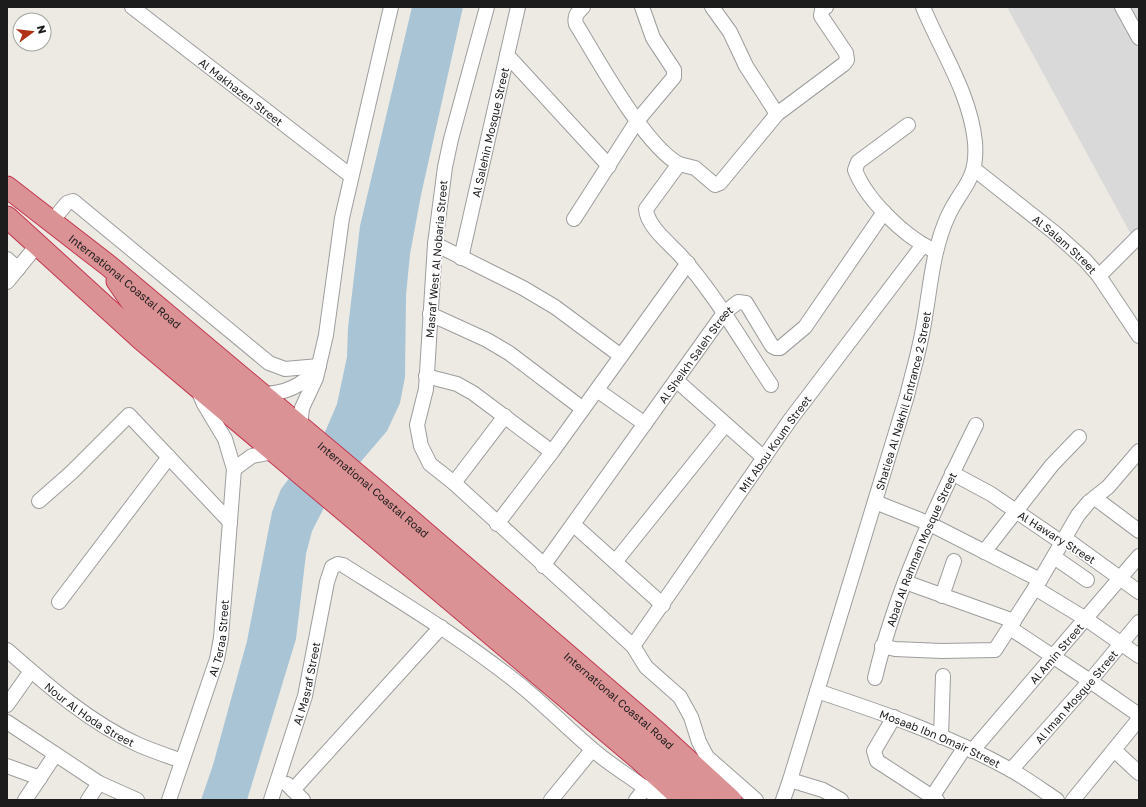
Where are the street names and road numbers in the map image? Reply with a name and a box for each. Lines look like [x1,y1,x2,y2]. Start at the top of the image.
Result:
street label: Al Makhazen Street [197,55,286,128]
street label: Al Salehin Mosque Street [469,66,511,198]
street label: Masraf West Al Nobaria Street [423,180,449,338]
street label: Al Salam Street [1031,212,1100,276]
street label: International Coastal Road [67,231,184,331]
street label: Al Sheikh Saleh Street [655,303,735,405]
street label: Shatiea Al Nakhil Entrance 2 Street [872,310,932,492]
street label: Mit Abou Koum Street [736,393,813,494]
street label: International Coastal Road [316,438,432,540]
street label: Abad Al Rahman Mosque Street [883,470,959,628]
street label: Al Hawary Street [1016,508,1098,566]
street label: Al Teraa Street [205,599,230,678]
street label: Al Amin Street [1026,620,1085,686]
street label: Al Masraf Street [290,641,322,726]
street label: Al Iman Mosque Street [1032,647,1120,746]
street label: International Coastal Road [562,649,677,751]
street label: Nour Al Hoda Street [42,679,137,749]
street label: Mosaab Ibn Omair Street [878,707,1003,770]

